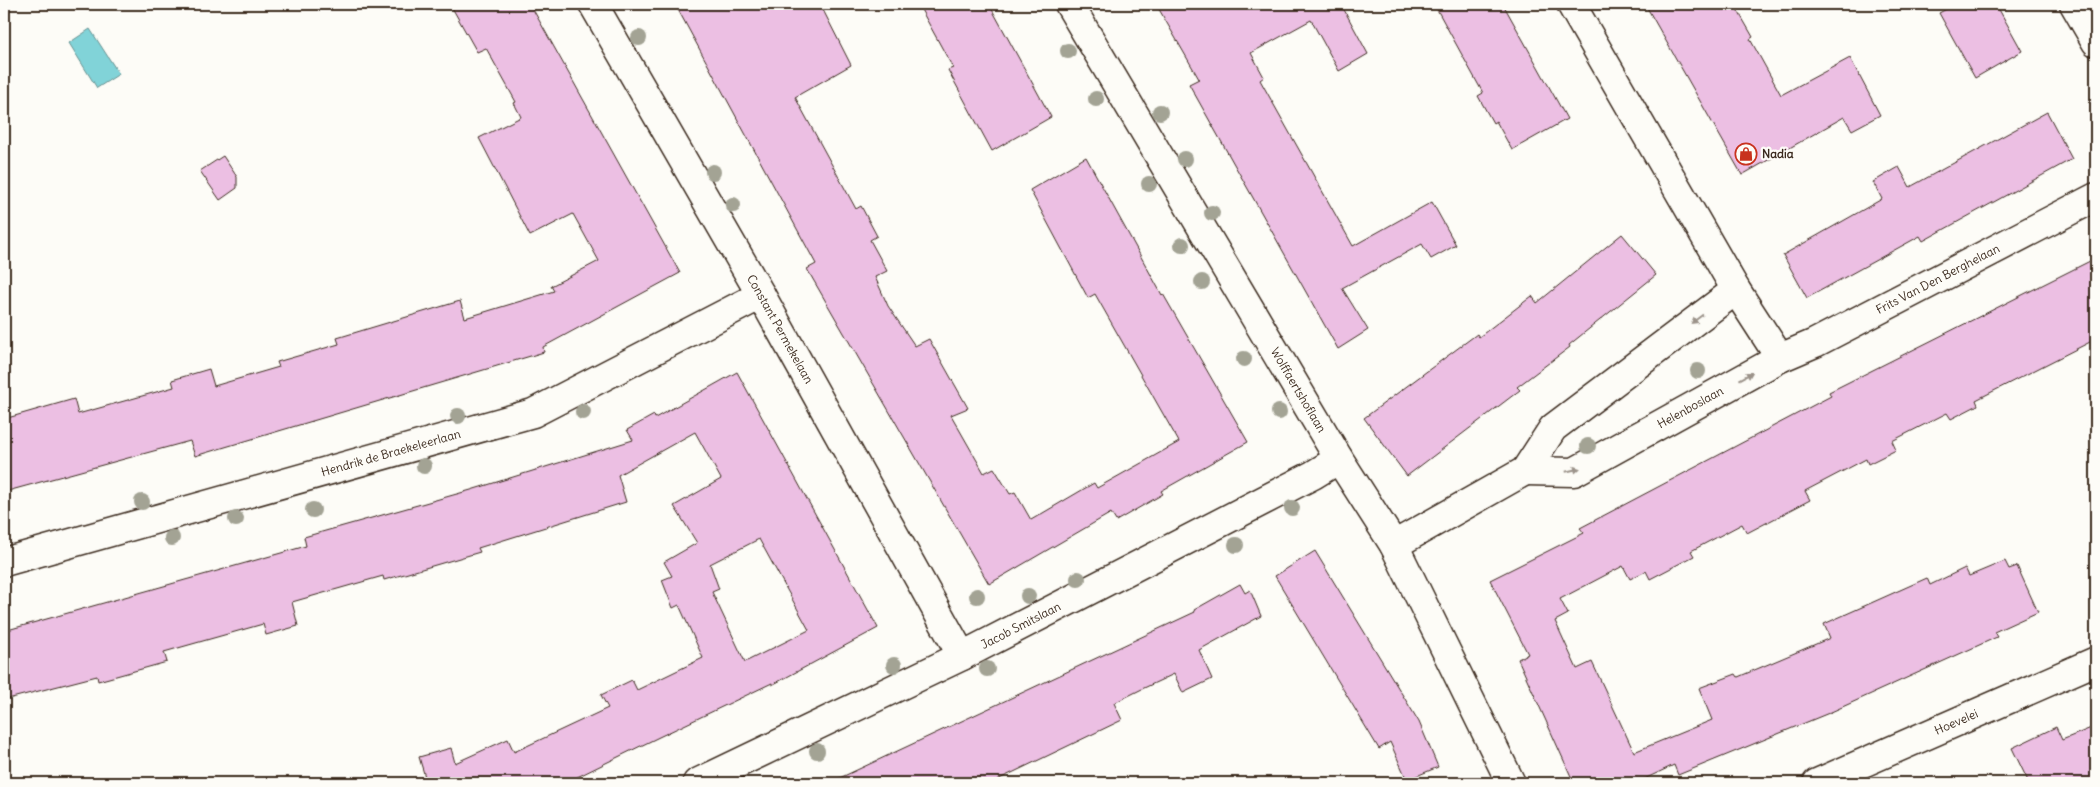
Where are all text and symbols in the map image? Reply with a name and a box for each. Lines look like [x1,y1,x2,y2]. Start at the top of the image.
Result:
shop icon: Nadia [1734,142,1758,166]
place label: Nadia [1762,146,1794,161]
street label: Frits Van Den Berghelaan [1873,240,2002,317]
street label: Constant Permekelaan [744,272,817,386]
one-way arrow [1690,314,1704,324]
street label: Wolffaertshoflaan [1268,345,1330,435]
one-way arrow [1740,372,1753,381]
street label: Helenboslaan [1654,383,1726,431]
street label: Hendrik de Braekeleerlaan [319,426,462,479]
one-way arrow [1565,466,1581,474]
street label: Jacob Smitslaan [978,598,1063,652]
street label: Hoevelei [1932,706,1980,738]

